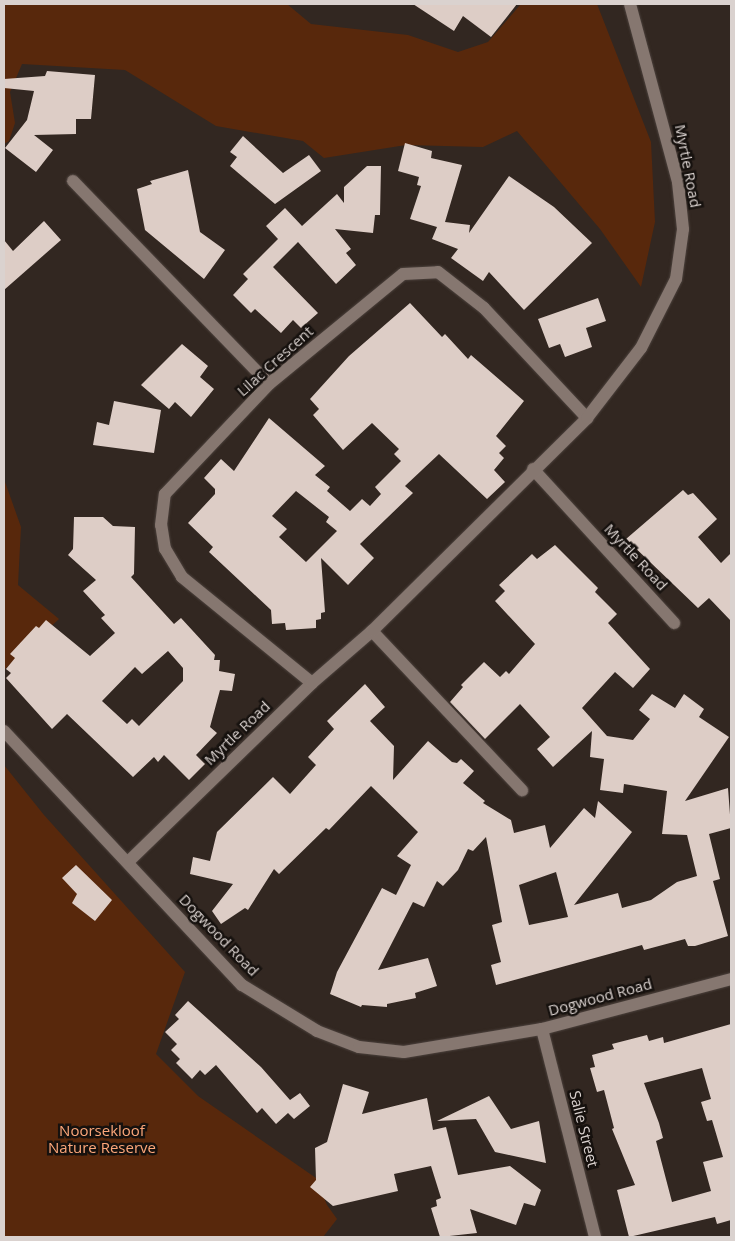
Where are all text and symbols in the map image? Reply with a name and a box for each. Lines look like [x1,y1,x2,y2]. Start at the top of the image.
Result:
street label: Myrtle Road [671,123,705,209]
street label: Lilac Crescent [233,322,317,400]
street label: Myrtle Road [601,520,671,594]
street label: Myrtle Road [200,697,274,769]
street label: Dogwood Road [176,890,262,980]
street label: Dogwood Road [546,975,654,1019]
street label: Salie Street [566,1089,602,1169]
park label: Noorsekloof Nature Reserve [48,1121,156,1156]

